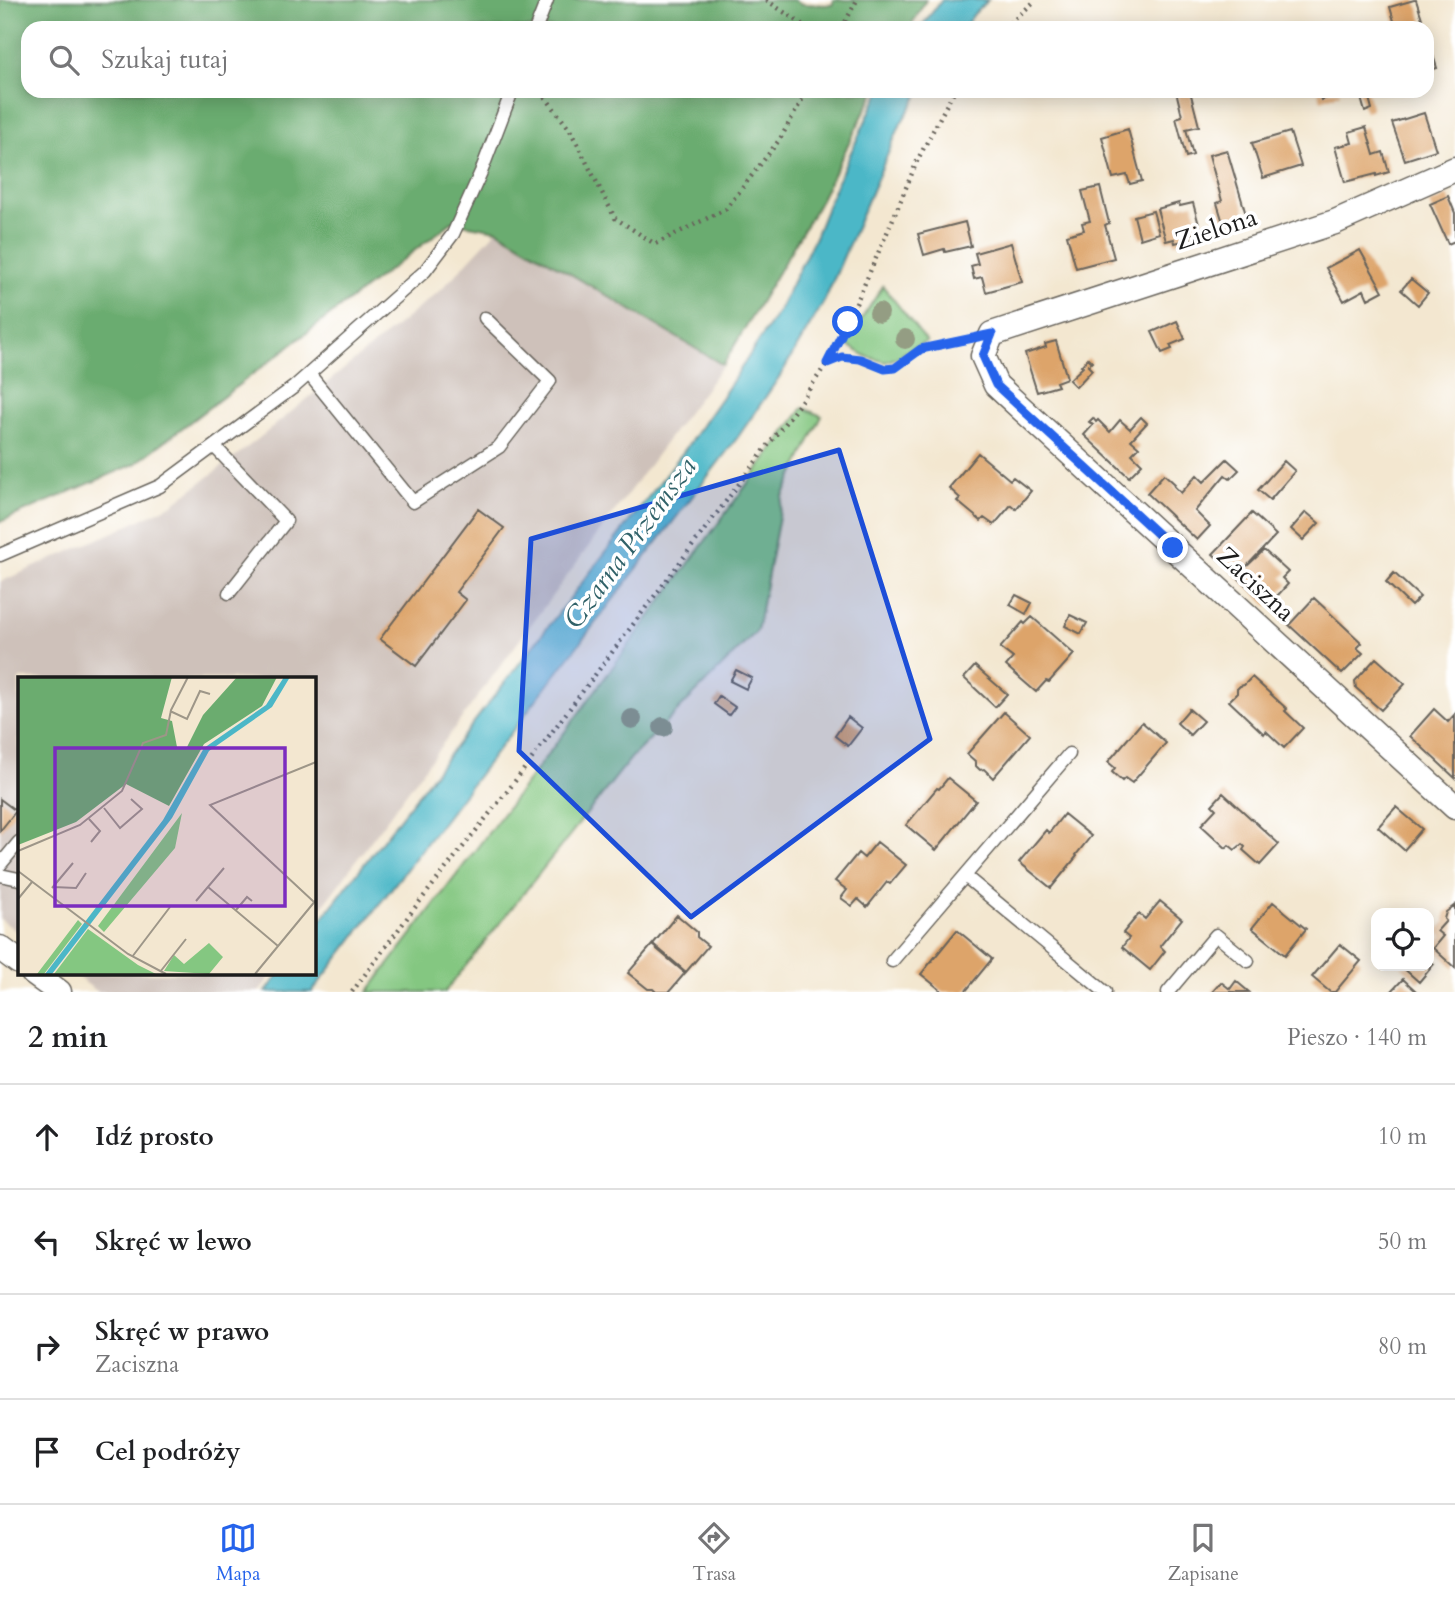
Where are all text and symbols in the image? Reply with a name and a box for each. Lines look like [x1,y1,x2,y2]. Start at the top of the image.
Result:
search box [21,21,1434,98]
icon: search [45,41,83,79]
text: Szukaj tutaj [101,42,229,77]
street label: Zielona [1170,199,1262,259]
route start [832,306,863,337]
water label: Czarna Przemsza [555,450,705,636]
route end [1157,532,1188,563]
street label: Zaciszna [1209,539,1303,629]
inset map [18,677,315,974]
map controls [1371,908,1434,971]
button: locate [1371,908,1434,971]
text: 2 min [28,1017,108,1058]
text: Pieszo · 140 m [1287,1022,1427,1053]
icon: ahead [28,1118,66,1156]
text: Idź prosto [95,1119,214,1154]
text: 10 m [1378,1121,1427,1152]
icon: left [28,1223,66,1261]
text: Skręć w lewo [95,1224,252,1259]
text: 50 m [1378,1226,1427,1257]
text: Skręć w prawo [95,1314,269,1349]
icon: right [28,1328,66,1366]
text: 80 m [1378,1331,1427,1362]
text: Zaciszna [95,1349,179,1380]
icon: arrive [28,1433,66,1471]
text: Cel podróży [95,1434,241,1469]
tab: Mapa [216,1519,260,1587]
tab: Trasa [692,1519,736,1587]
tab: Zapisane [1168,1519,1239,1587]

